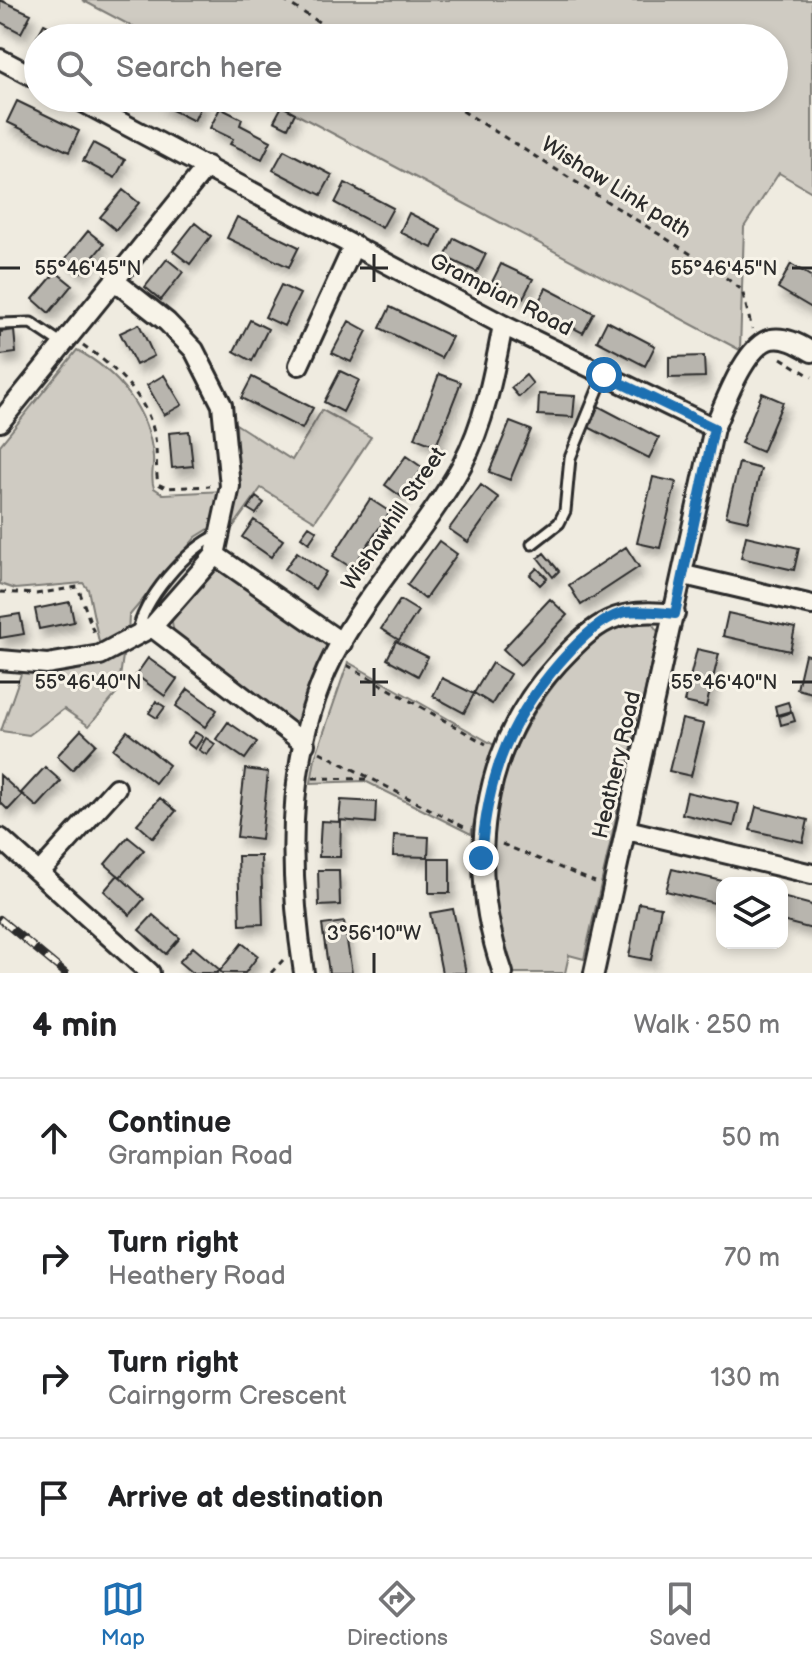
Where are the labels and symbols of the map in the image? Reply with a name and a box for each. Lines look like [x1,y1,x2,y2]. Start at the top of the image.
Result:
street label: Wishaw Link path [536,131,696,245]
street label: Grampian Road [425,247,577,343]
text: 55°46'45"N [35,257,141,281]
text: 55°46'45"N [671,257,777,281]
route start [586,357,622,393]
street label: Wishawhill Street [336,442,452,596]
text: 55°46'40"N [34,671,142,695]
text: 55°46'40"N [670,671,778,695]
street label: Heathery Road [587,689,647,841]
route end [463,840,499,876]
text: 3°56'10"W [327,922,421,946]

